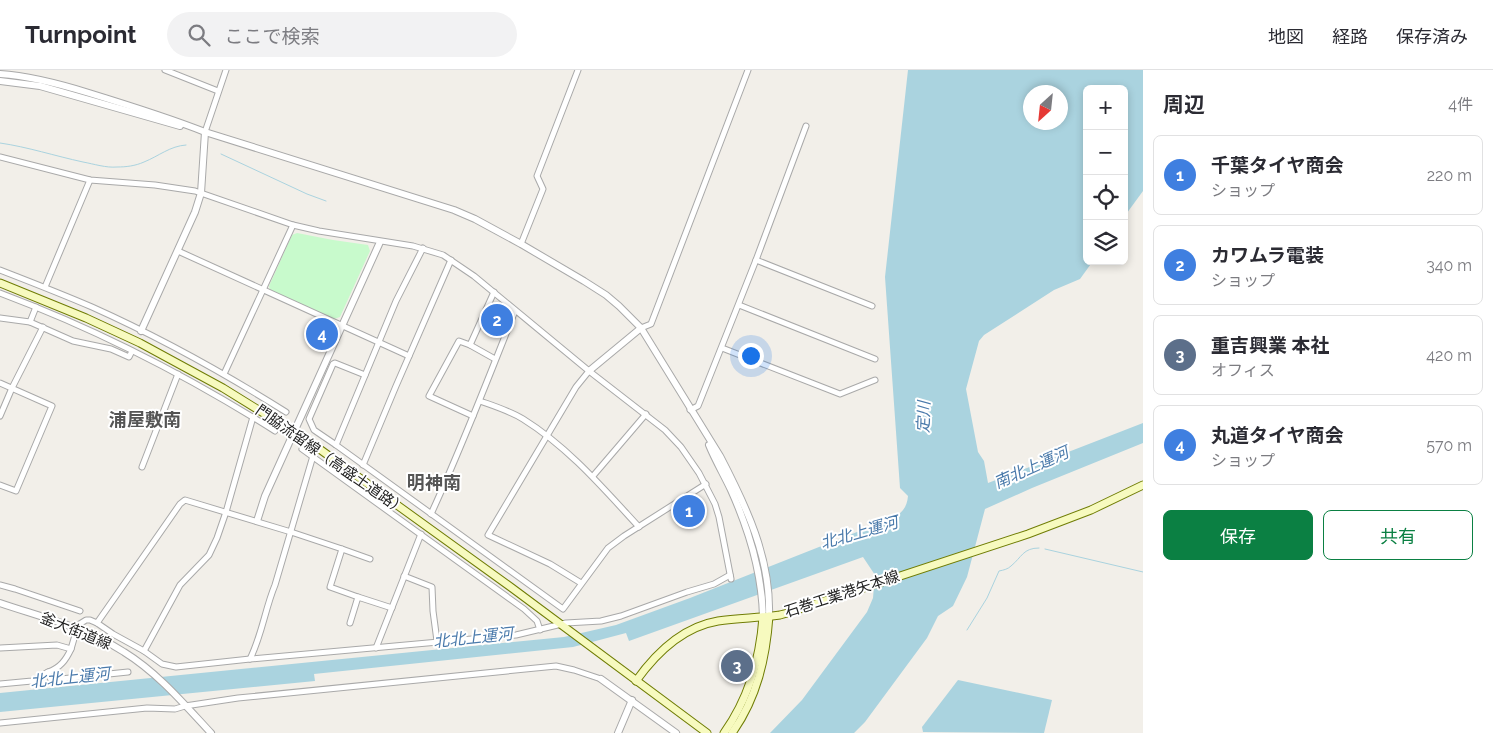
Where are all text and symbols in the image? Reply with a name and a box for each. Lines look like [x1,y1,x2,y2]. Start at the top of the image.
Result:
search box [167,12,517,57]
text: Turnpoint [25,20,137,49]
icon: search [185,21,213,49]
text: ここで検索 [225,25,320,47]
text: 地図 [1268,26,1304,47]
text: 経路 [1332,26,1368,47]
text: 保存済み [1396,26,1468,47]
north arrow [1023,85,1068,130]
map controls [1083,85,1128,265]
button: + [1083,85,1128,130]
text: 周辺 [1163,92,1205,117]
text: 4件 [1448,95,1473,114]
button: − [1083,130,1128,175]
text: 千葉タイヤ商会 [1211,154,1343,176]
text: 1 [1176,166,1184,185]
text: 220 m [1427,166,1472,185]
button: locate [1083,175,1128,220]
text: ショップ [1211,181,1275,200]
button: layers [1083,220,1128,265]
text: カワムラ電装 [1211,244,1324,266]
text: 2 [1175,256,1185,275]
text: 340 m [1426,256,1472,275]
text: ショップ [1211,271,1275,290]
pin: 2 [481,301,513,339]
pin: 4 [306,315,338,353]
text: 重吉興業 本社 [1211,334,1330,356]
your location [738,343,764,369]
text: 3 [1176,346,1184,365]
text: 420 m [1426,346,1472,365]
text: オフィス [1211,361,1275,380]
water label: 定川 [913,399,934,433]
street label: 門脇流留線（高盛土道路） [252,401,410,519]
district label: 浦屋敷南 [109,409,181,430]
text: 丸道タイヤ商会 [1211,424,1343,446]
text: 4 [1175,436,1185,455]
text: 570 m [1426,436,1472,455]
water label: 南北上運河 [991,441,1074,492]
text: ショップ [1211,451,1275,470]
district label: 明神南 [407,472,461,493]
pin: 1 [673,492,705,530]
button: 保存 [1163,510,1313,560]
button: 共有 [1323,510,1473,560]
water label: 北北上運河 [818,511,903,553]
street label: 石巻工業港矢本線 [782,567,902,621]
street label: 釜大街道線 [38,609,114,653]
water label: 北北上運河 [432,624,517,651]
pin: 3 [721,647,753,685]
water label: 北北上運河 [29,664,114,691]

